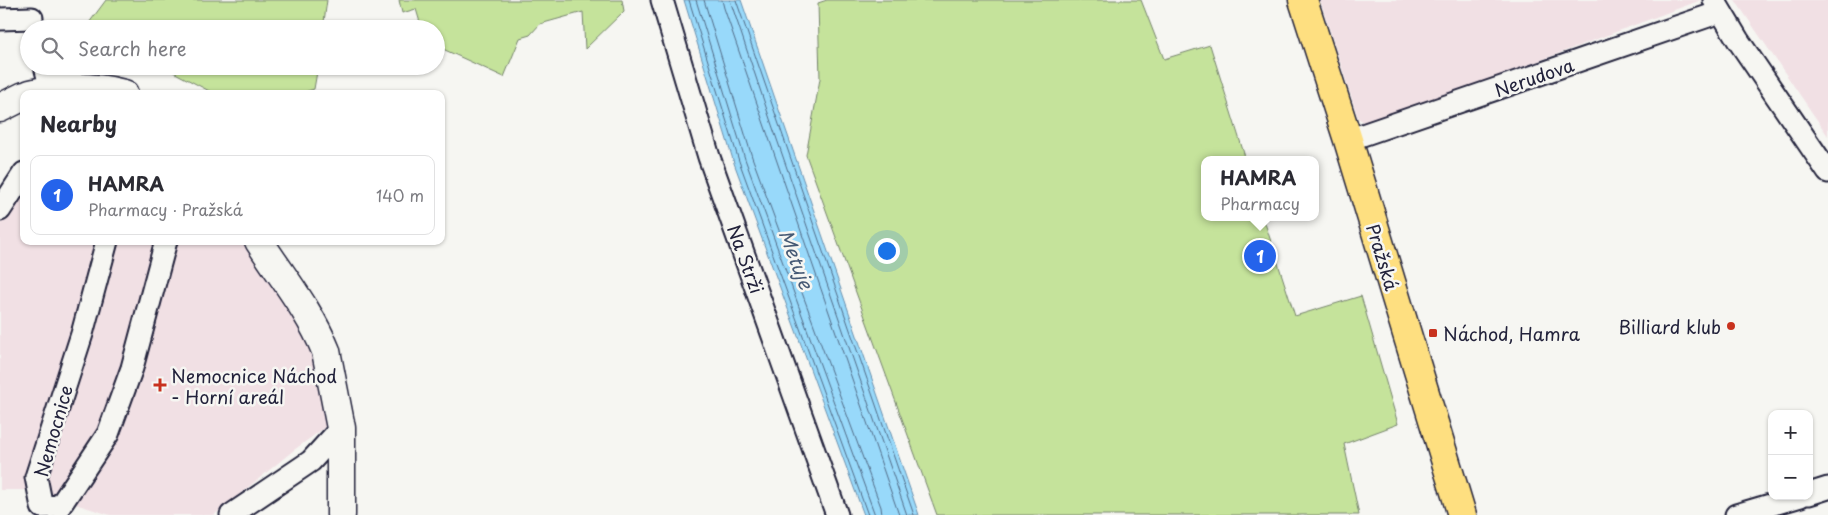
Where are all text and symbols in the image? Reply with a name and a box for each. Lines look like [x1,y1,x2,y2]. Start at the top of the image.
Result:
search box [20,20,445,75]
icon: search [38,34,66,62]
text: Search here [78,34,187,62]
street label: Nerudova [1491,51,1577,103]
text: Nearby [40,107,117,139]
popup [1201,156,1319,221]
text: HAMRA [1220,163,1296,191]
text: HAMRA [88,169,164,197]
text: 1 [53,183,61,207]
text: 140 m [376,183,424,207]
text: Pharmacy [1220,191,1300,215]
text: Pharmacy · Pražská [88,197,243,221]
street label: Pražská [1360,220,1406,294]
street label: Na Strži [721,221,771,297]
water label: Metuje [773,225,821,294]
pin: 1 [1244,237,1276,275]
your location [874,238,900,264]
place label: Billiard klub [1618,313,1721,340]
place label: Náchod, Hamra [1443,320,1581,347]
marker: Billiard klub [1725,320,1737,332]
marker: Náchod, Hamra [1427,327,1439,339]
place label: Nemocnice Náchod - Horní areál [171,362,337,410]
marker: Nemocnice Náchod - Horní areál [153,378,167,392]
street label: Nemocnice [27,382,79,480]
map controls [1768,410,1813,500]
button: + [1768,410,1813,455]
button: − [1768,455,1813,500]

